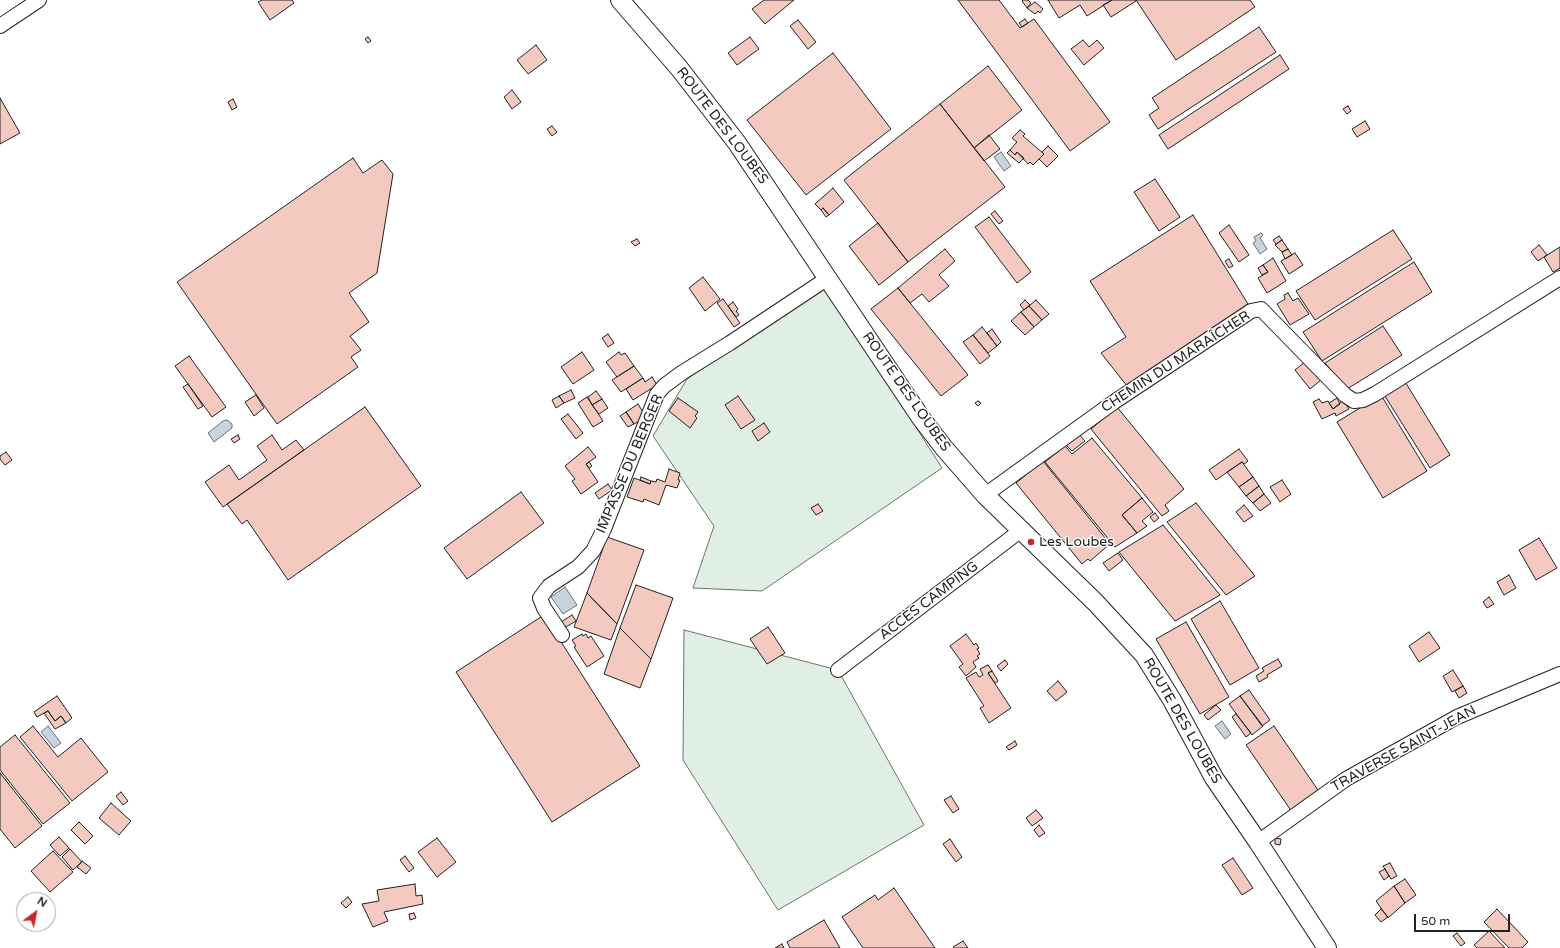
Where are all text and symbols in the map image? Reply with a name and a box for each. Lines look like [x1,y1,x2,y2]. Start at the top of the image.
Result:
street label: ROUTE DES LOUBES [673,64,771,188]
street label: CHEMIN DU MARAÎCHER [1098,308,1254,416]
street label: ROUTE DES LOUBES [858,329,954,455]
street label: IMPASSE DU BERGER [593,392,667,536]
place label: Les Loubes [1039,534,1114,550]
marker: Les Loubes [1026,537,1036,547]
street label: ACCÈS CAMPING [876,558,982,644]
street label: ROUTE DES LOUBES [1139,655,1225,787]
street label: TRAVERSE SAINT-JEAN [1329,702,1479,796]
north arrow [16,892,56,932]
text: N [35,894,49,910]
scale bar [1416,906,1512,932]
text: 50 m [1421,914,1450,928]

